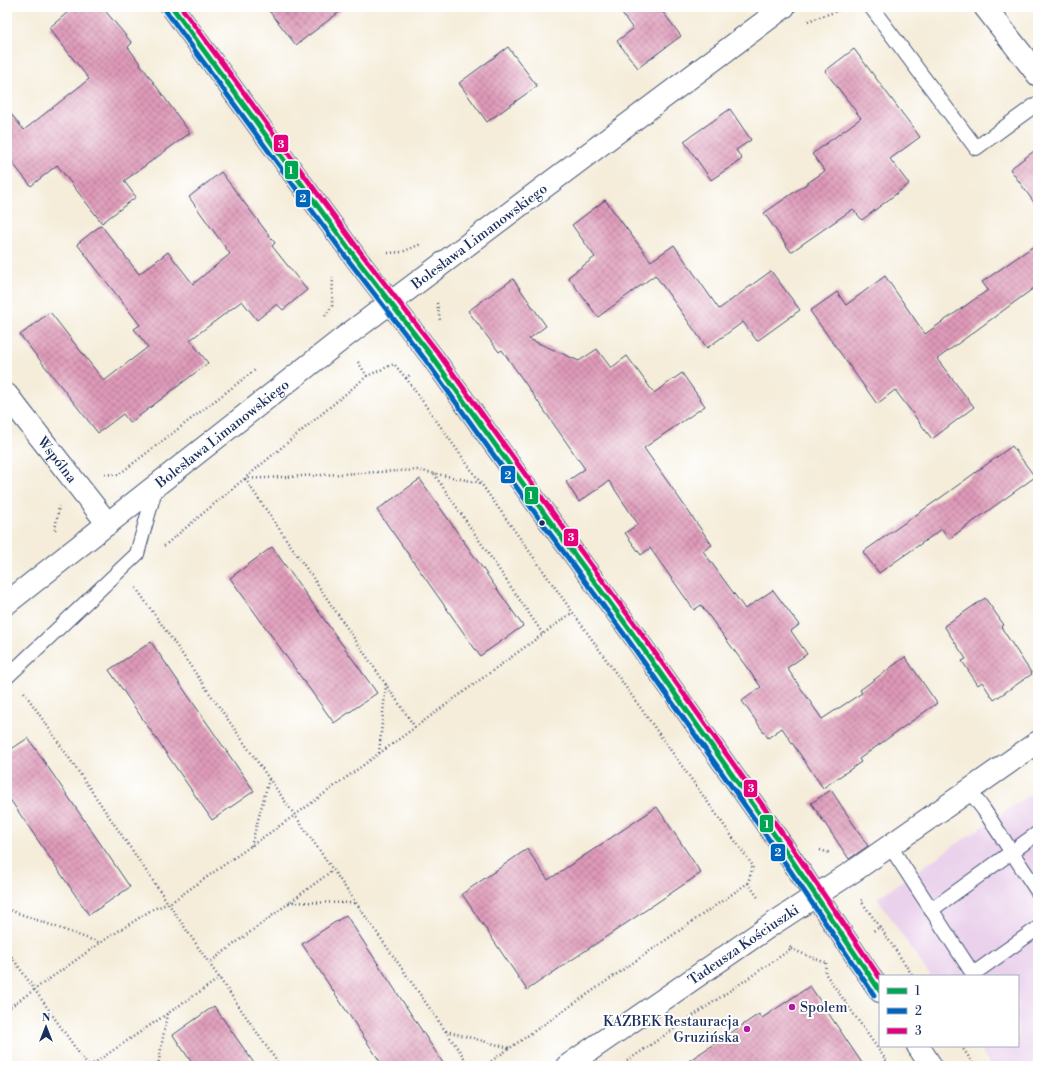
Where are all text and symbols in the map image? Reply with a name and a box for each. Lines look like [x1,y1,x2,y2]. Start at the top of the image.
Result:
line badge: 3 [273,134,289,153]
text: 3 [278,138,285,152]
line badge: 1 [284,160,299,180]
text: 1 [288,164,294,178]
street label: Bolesława Limanowskiego [407,180,551,294]
line badge: 2 [295,189,311,208]
text: 2 [300,192,307,206]
street label: Bolesława Limanowskiego [152,376,293,493]
street label: Wspólna [33,433,81,488]
line badge: 2 [500,465,516,484]
text: 2 [505,469,512,483]
line badge: 1 [524,486,539,505]
text: 1 [528,489,534,503]
unlabelled marker [537,518,547,528]
line badge: 3 [563,528,579,547]
text: 3 [568,531,575,545]
line badge: 3 [743,779,758,798]
text: 3 [748,782,755,796]
line badge: 1 [759,814,774,833]
text: 1 [764,818,770,832]
line badge: 2 [770,843,786,862]
text: 2 [775,846,782,860]
street label: Tadeusza Kościuszki [685,901,803,990]
legend [879,975,1019,1047]
text: 1 [915,984,921,999]
place label: Spolem [800,999,847,1017]
marker: Spolem [787,1002,797,1012]
text: 2 [915,1004,922,1019]
north arrow [26,1007,66,1047]
text: N [42,1011,51,1025]
place label: KAZBEK Restauracja Gruzińska [603,1013,740,1047]
marker: KAZBEK Restauracja Gruzińska [742,1024,752,1034]
text: 3 [915,1024,922,1039]

